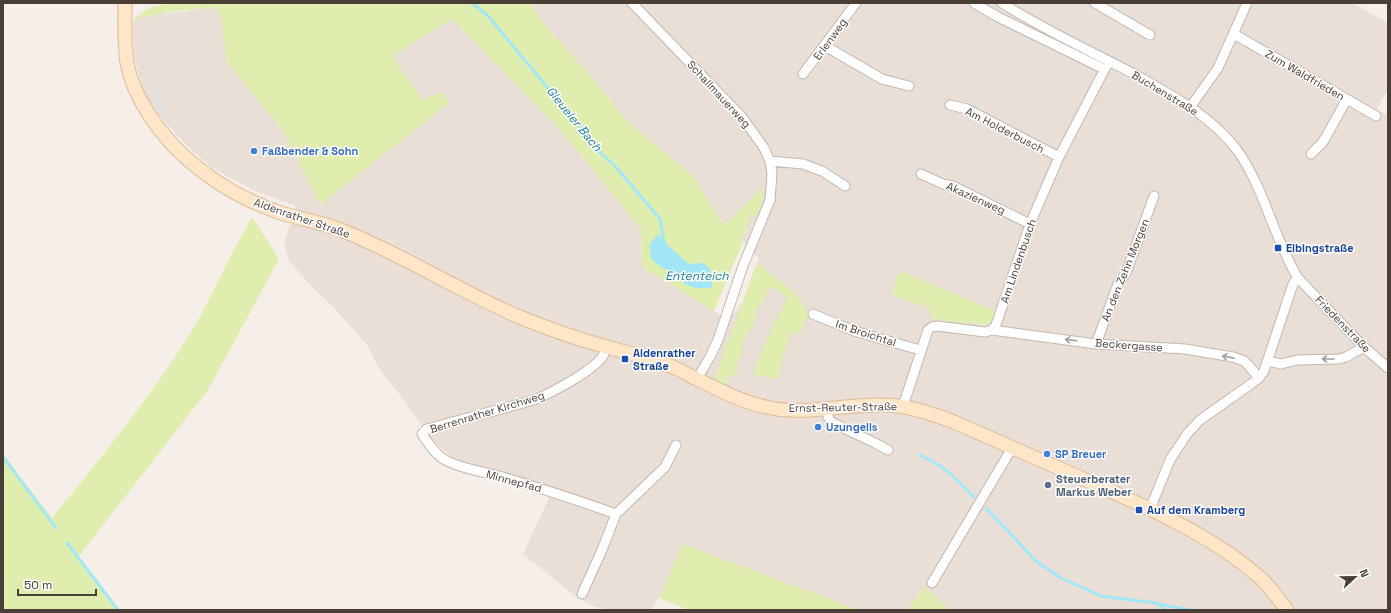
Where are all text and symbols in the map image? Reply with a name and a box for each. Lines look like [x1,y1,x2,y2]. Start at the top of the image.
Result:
street label: Erlenweg [810,15,850,63]
street label: Zum Waldfrieden [1263,47,1347,103]
street label: Schallmauerweg [684,57,754,131]
street label: Buchenstraße [1129,68,1201,118]
water label: Gleueler Bach [543,83,606,155]
street label: Am Holderbusch [963,104,1047,156]
place label: Faßbender & Sohn [262,144,358,158]
marker: Faßbender & Sohn [249,146,259,156]
street label: Akazienweg [944,179,1008,217]
street label: Aldenrather Straße [252,195,352,241]
street label: Am Lindenbusch [997,217,1039,305]
street label: An den Zehn Morgen [1098,217,1152,323]
place label: Elbingstraße [1286,241,1354,255]
marker: Elbingstraße [1273,243,1283,253]
water label: Ententeich [665,268,729,284]
street label: Friedenstraße [1312,292,1374,356]
street label: Im Broichtal [834,317,898,349]
street label: Beckergasse [1095,336,1163,354]
one-way arrow [1065,337,1078,344]
place label: Aldenrather Straße [633,346,696,373]
one-way arrow [1222,352,1235,360]
marker: Aldenrather Straße [620,354,630,364]
one-way arrow [1322,355,1335,363]
street label: Berrenrather Kirchweg [428,388,546,436]
street label: Ernst-Reuter-Straße [789,399,897,415]
place label: Uzungelis [826,420,878,434]
marker: Uzungelis [813,422,823,432]
place label: SP Breuer [1055,447,1107,461]
marker: SP Breuer [1042,449,1052,459]
street label: Minnepfad [485,467,543,495]
place label: Steuerberater Markus Weber [1056,472,1132,499]
marker: Steuerberater Markus Weber [1043,480,1053,490]
place label: Auf dem Kramberg [1147,503,1245,517]
marker: Auf dem Kramberg [1134,505,1144,515]
north arrow [1335,557,1375,597]
text: N [1356,567,1372,579]
scale bar [18,571,96,597]
text: 50 m [24,577,52,593]

